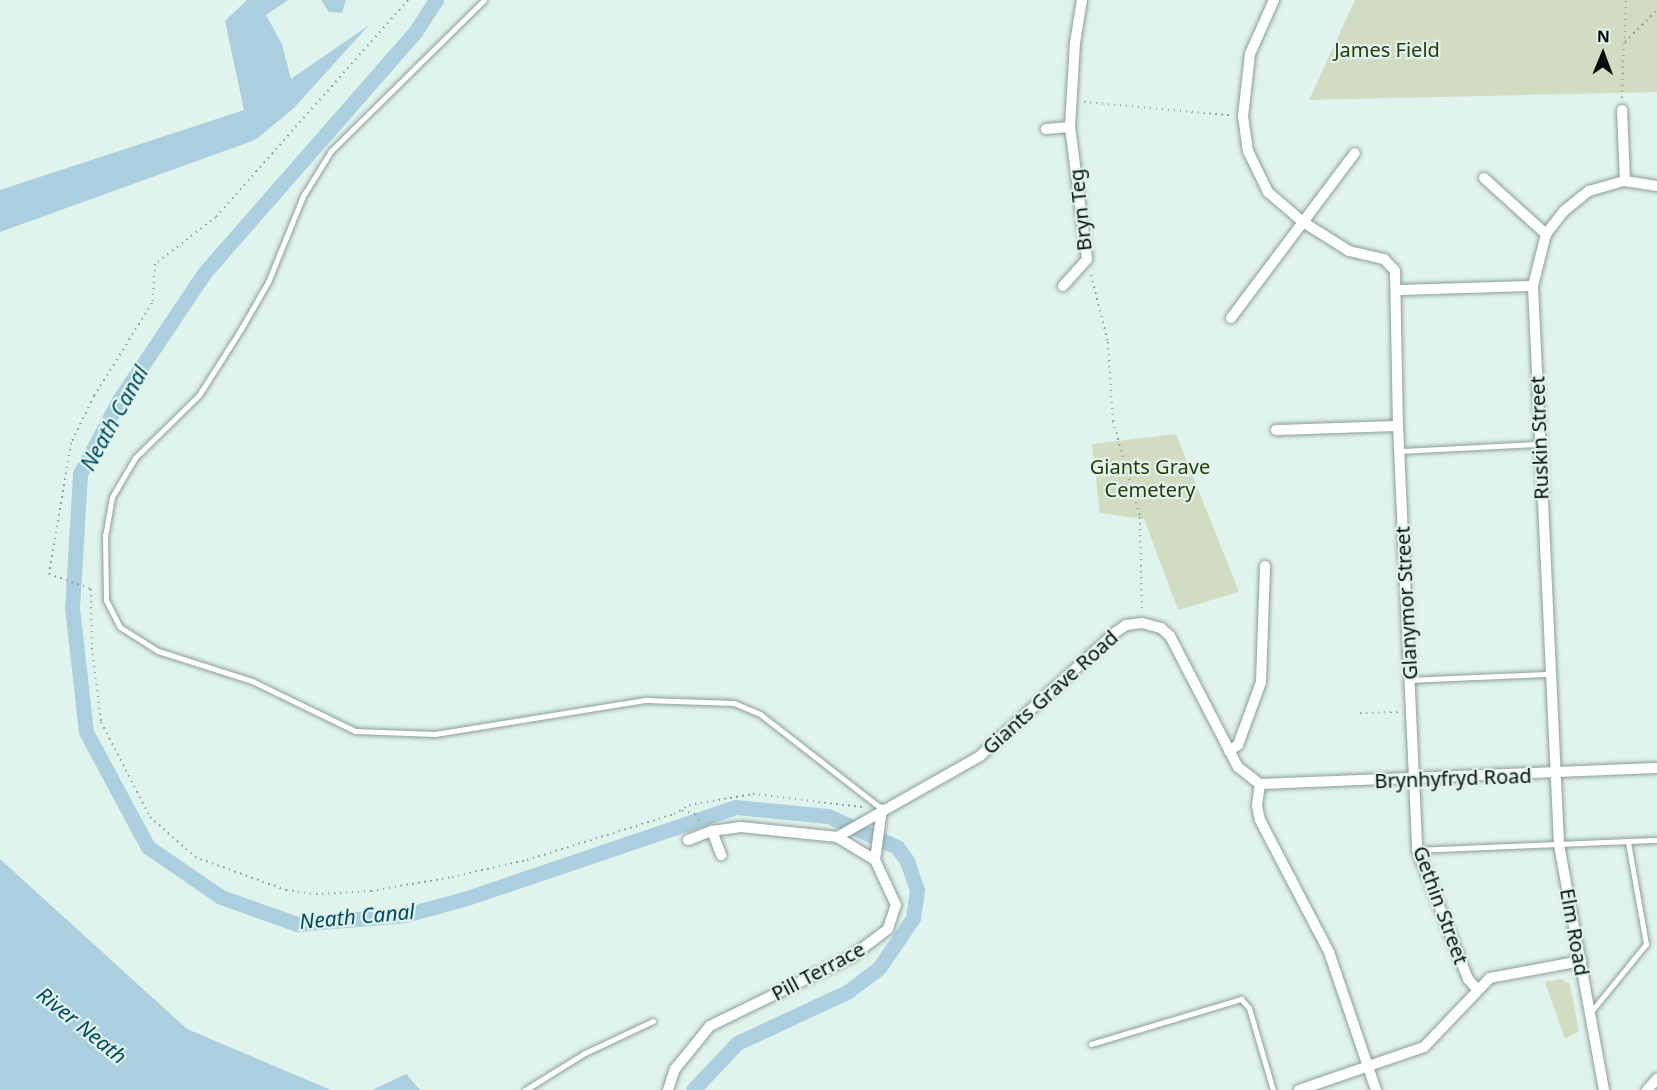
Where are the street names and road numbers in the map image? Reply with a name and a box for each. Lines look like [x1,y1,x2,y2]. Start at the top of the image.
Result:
street label: Bryn Teg [1064,168,1096,252]
street label: Ruskin Street [1525,376,1553,500]
street label: Glanymor Street [1390,526,1422,680]
street label: Giants Grave Road [977,625,1123,759]
street label: Brynhyfryd Road [1374,763,1532,793]
street label: Gethin Street [1409,843,1473,967]
street label: Elm Road [1556,886,1594,978]
street label: Pill Terrace [767,936,869,1006]

